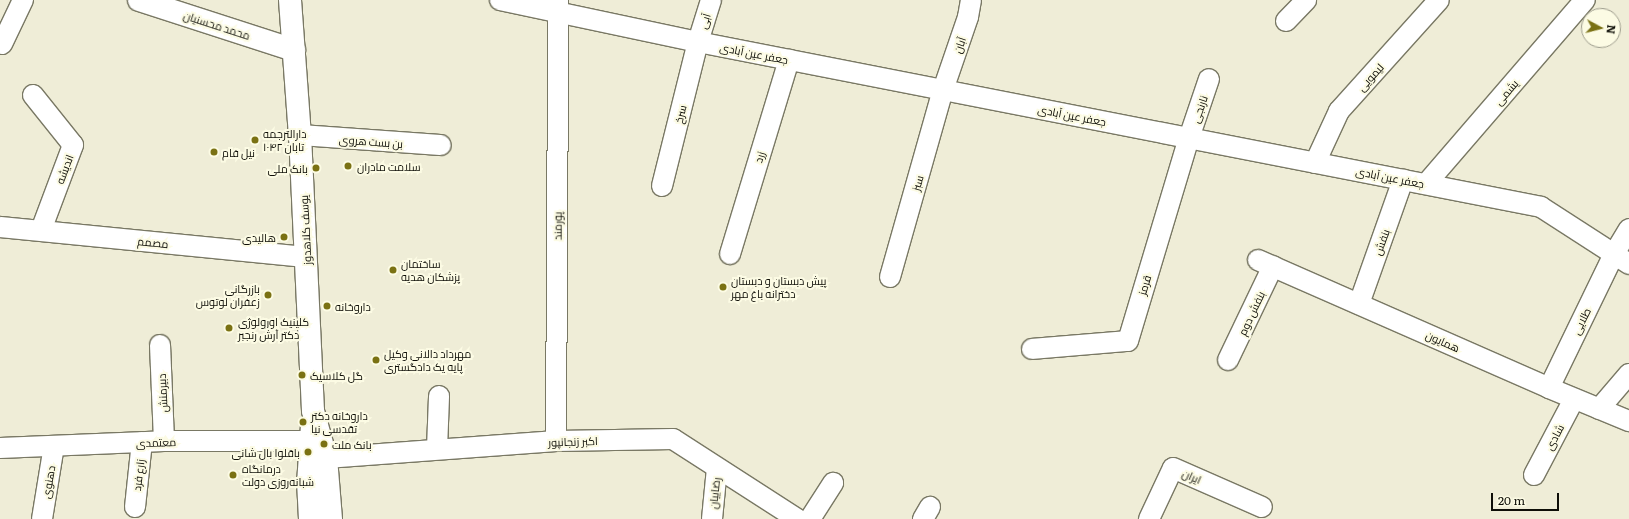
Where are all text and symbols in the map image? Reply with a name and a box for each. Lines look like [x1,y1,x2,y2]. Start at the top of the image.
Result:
street label: محمد محسنیان [182,8,252,42]
north arrow [1581,8,1621,48]
street label: آبی [695,12,713,30]
text: N [1603,24,1620,35]
street label: آبان [950,35,968,55]
street label: جعفر عین آبادی [719,40,789,66]
street label: لیمویی [1354,60,1386,94]
street label: یشمی [1491,77,1521,107]
street label: نارنجی [1188,93,1210,125]
street label: جعفر عین آبادی [1037,102,1107,128]
street label: سرخ [671,103,689,125]
place label: دارالترجمه ۱۰۴۲ تابان [263,127,307,153]
street label: بن بست هروی [338,132,404,150]
marker: دارالترجمه ۱۰۴۲ تابان [250,135,260,145]
place label: نیل فام [222,145,255,159]
marker: نیل فام [209,147,219,157]
street label: زرد [751,150,767,164]
street label: اندیشه [52,152,76,186]
place label: سلامت مادران [357,159,421,173]
marker: سلامت مادران [342,160,354,172]
place label: بانک ملی [268,161,308,175]
marker: بانک ملی [311,163,321,173]
street label: جعفر عین آبادی [1355,164,1425,190]
street label: سبز [909,174,925,192]
street label: یوسف کلاهدوز [297,195,313,265]
street label: پورمند [550,212,564,240]
street label: بنفش [1370,227,1392,257]
place label: هالیدی [242,230,276,244]
marker: هالیدی [279,232,289,242]
street label: مصمم [137,234,169,250]
place label: ساختمان پزشکان هدیه [401,257,460,283]
marker: ساختمان پزشکان هدیه [388,265,398,275]
street label: قرمز [1135,273,1153,297]
place label: پیش دبستان و دبستان دخترانه باغ مهر [731,274,827,300]
place label: بازرگانی زعفران لوتوس [196,282,260,308]
marker: پیش دبستان و دبستان دخترانه باغ مهر [718,282,728,292]
street label: بنفش دوم [1235,289,1267,337]
marker: بازرگانی زعفران لوتوس [263,290,273,300]
place label: داروخانه [335,299,371,313]
marker: داروخانه [322,301,332,311]
street label: طلایی [1569,305,1593,337]
place label: کلینیک اورولوژی دکتر آرش رنجبر [238,315,309,341]
marker: کلینیک اورولوژی دکتر آرش رنجبر [223,322,235,334]
street label: همایون [1424,328,1462,354]
place label: مهرداد دالانی وکیل پایه یک دادگستری [384,347,471,373]
marker: مهرداد دالانی وکیل پایه یک دادگستری [371,355,381,365]
place label: گل کلاسیک [310,368,363,382]
marker: گل کلاسیک [297,370,307,380]
street label: دبیرمنش [154,373,170,413]
place label: داروخانه دکتر تقدسی نیا [311,409,368,435]
marker: داروخانه دکتر تقدسی نیا [298,417,308,427]
street label: شادی [1542,422,1566,452]
street label: اکبر زنجانپور [548,434,598,448]
street label: معتمدی [136,435,176,449]
place label: بانک ملت [332,437,372,451]
marker: بانک ملت [319,439,329,449]
place label: باقلوا بال شانی [232,445,300,459]
marker: باقلوا بال شانی [303,447,313,457]
street label: زارع فرد [129,458,147,492]
place label: درمانگاه شبانه‌روزی دولت [242,462,314,488]
street label: دهنوی [39,464,57,500]
street label: ایران [1180,466,1204,486]
marker: درمانگاه شبانه‌روزی دولت [227,469,239,481]
street label: رضاییان [706,476,722,510]
scale bar [1493,485,1561,511]
text: 20 m [1498,491,1525,509]

